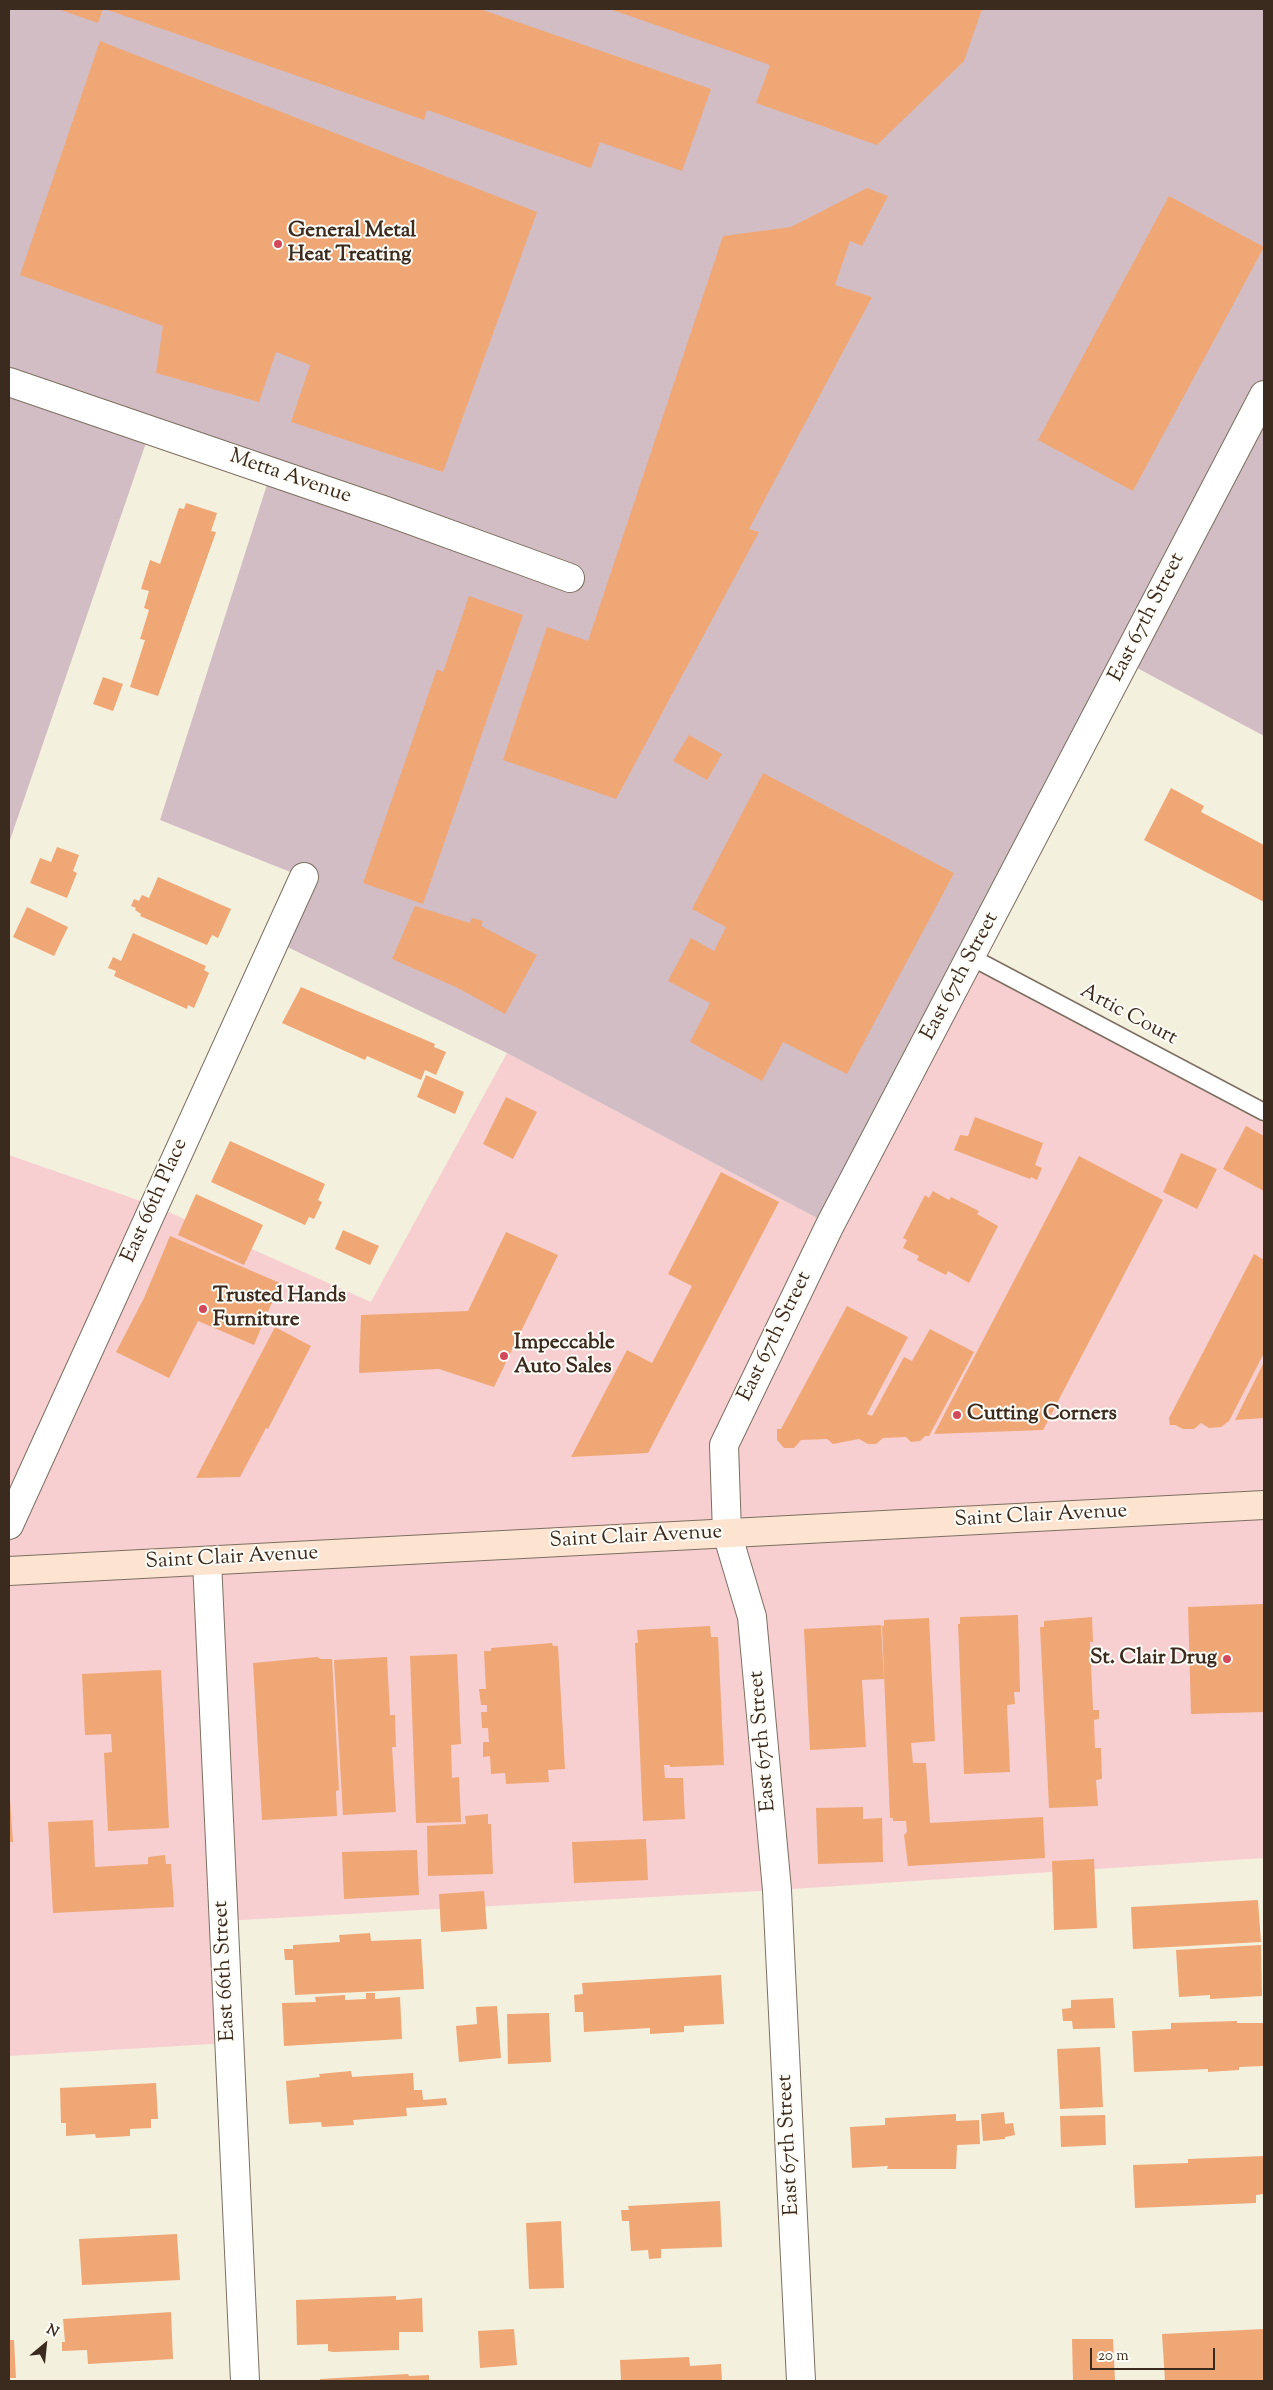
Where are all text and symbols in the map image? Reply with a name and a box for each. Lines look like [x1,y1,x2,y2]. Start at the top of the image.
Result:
place label: General Metal Heat Treating [288,219,416,269]
marker: General Metal Heat Treating [272,238,284,250]
street label: Metta Avenue [226,445,354,511]
street label: East 67th Street [1105,549,1191,687]
street label: East 67th Street [917,909,1005,1045]
street label: Artic Court [1075,980,1181,1052]
street label: East 66th Place [117,1135,195,1267]
street label: East 67th Street [734,1268,818,1406]
place label: Trusted Hands Furniture [213,1284,346,1334]
marker: Trusted Hands Furniture [197,1303,209,1315]
place label: Impeccable Auto Sales [514,1331,615,1381]
marker: Impeccable Auto Sales [498,1350,510,1362]
place label: Cutting Corners [967,1402,1117,1428]
marker: Cutting Corners [951,1409,963,1421]
street label: Saint Clair Avenue [954,1500,1128,1534]
street label: Saint Clair Avenue [549,1521,723,1555]
street label: Saint Clair Avenue [145,1542,319,1576]
place label: St. Clair Drug [1090,1646,1217,1672]
marker: St. Clair Drug [1221,1653,1233,1665]
street label: East 67th Street [745,1669,783,1813]
street label: East 66th Street [210,1900,242,2042]
street label: East 67th Street [774,2074,806,2216]
north arrow [20,2320,70,2370]
text: N [42,2320,62,2343]
scale bar [1093,2338,1218,2370]
text: 20 m [1098,2346,1129,2367]

